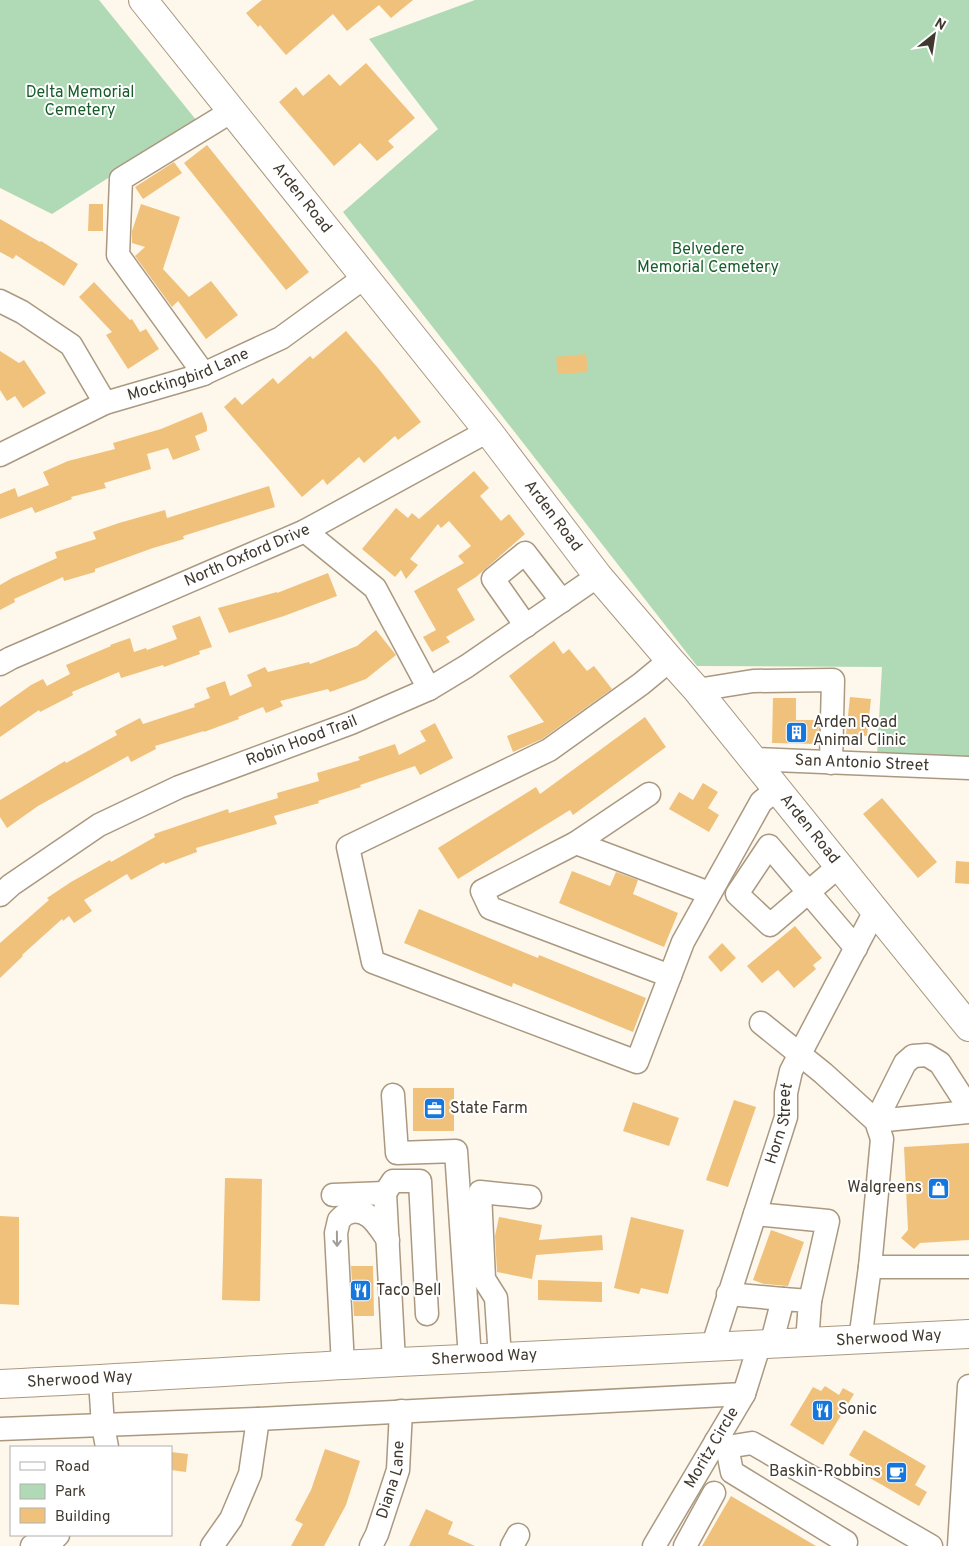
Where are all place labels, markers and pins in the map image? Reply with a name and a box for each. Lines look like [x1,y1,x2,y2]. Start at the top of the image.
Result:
place label: Arden Road Animal Clinic [813,713,907,751]
building icon: Arden Road Animal Clinic [785,720,809,744]
office icon: State Farm [422,1097,446,1121]
place label: State Farm [450,1099,528,1119]
shop icon: Walgreens [926,1176,950,1200]
place label: Walgreens [847,1178,922,1198]
restaurant icon: Taco Bell [348,1279,372,1303]
place label: Taco Bell [376,1281,441,1301]
restaurant icon: Sonic [810,1398,834,1422]
place label: Sonic [838,1400,877,1420]
cafe icon: Baskin-Robbins [885,1460,909,1484]
place label: Baskin-Robbins [769,1462,881,1482]

